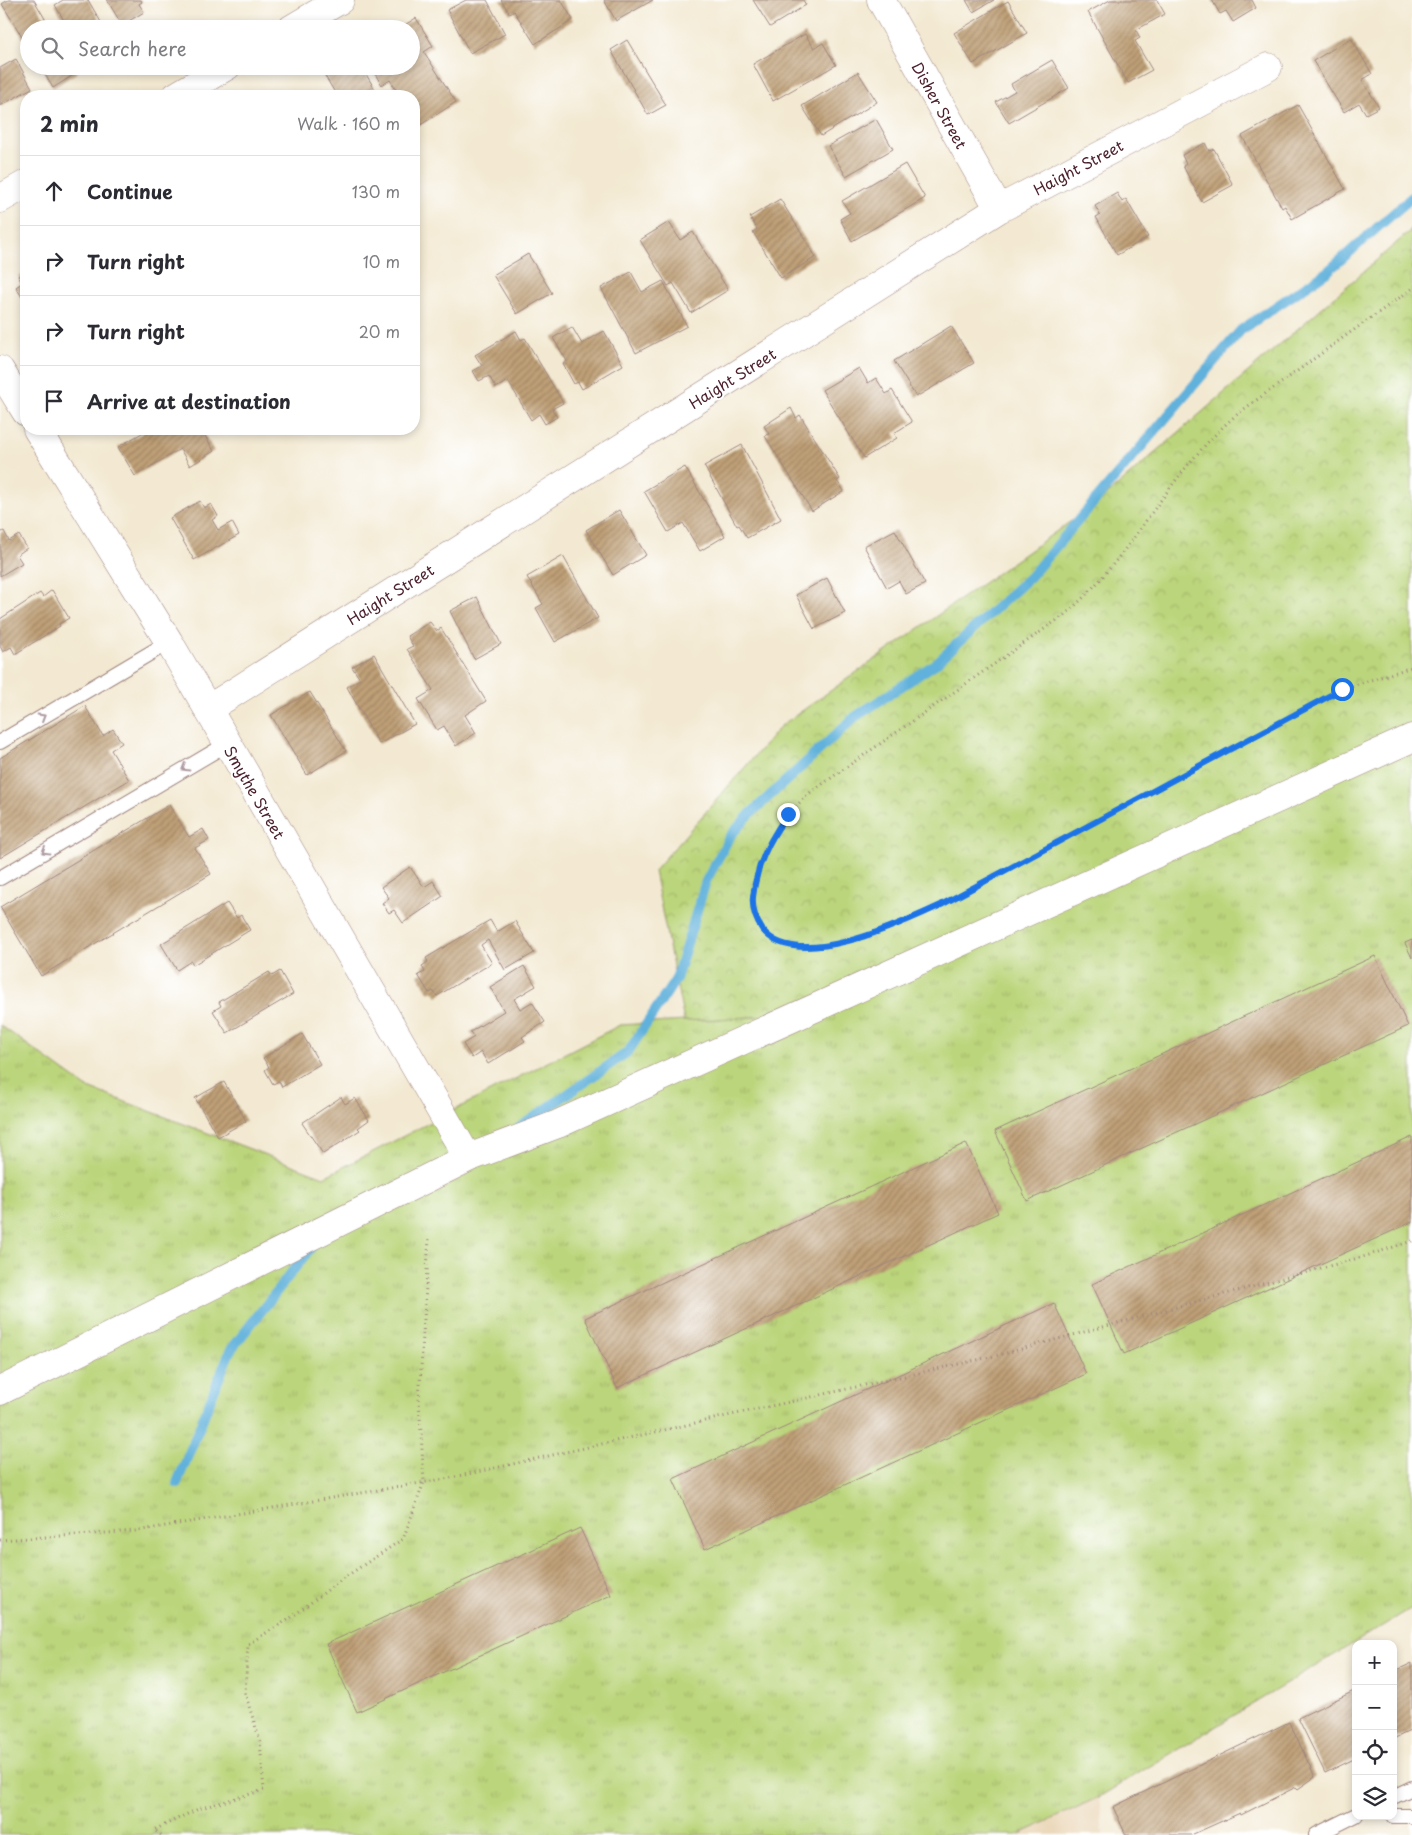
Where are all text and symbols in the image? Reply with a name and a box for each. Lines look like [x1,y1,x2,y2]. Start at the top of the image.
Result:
search box [20,20,420,75]
icon: search [38,34,66,62]
text: Search here [78,34,187,62]
street label: Disher Street [907,58,973,153]
text: 2 min [40,107,99,139]
text: Walk · 160 m [297,111,400,135]
street label: Haight Street [1029,134,1127,200]
icon: ahead [40,177,68,205]
text: Continue [87,177,173,205]
text: 130 m [352,179,400,203]
icon: right [40,247,68,275]
text: Turn right [87,247,185,275]
text: 10 m [363,249,400,273]
icon: right [40,317,68,345]
text: Turn right [87,317,185,345]
text: 20 m [359,319,400,343]
street label: Haight Street [684,342,780,414]
icon: arrive [40,387,68,415]
text: Arrive at destination [87,387,291,415]
street label: Haight Street [342,558,438,630]
route start [1331,678,1354,701]
one-way arrow [36,714,45,724]
street label: Smythe Street [219,741,291,843]
one-way arrow [181,762,190,772]
route end [777,803,800,826]
one-way arrow [42,845,51,855]
map controls [1352,1640,1397,1820]
button: + [1352,1640,1397,1685]
button: − [1352,1685,1397,1730]
button: locate [1352,1730,1397,1775]
button: layers [1352,1775,1397,1820]

